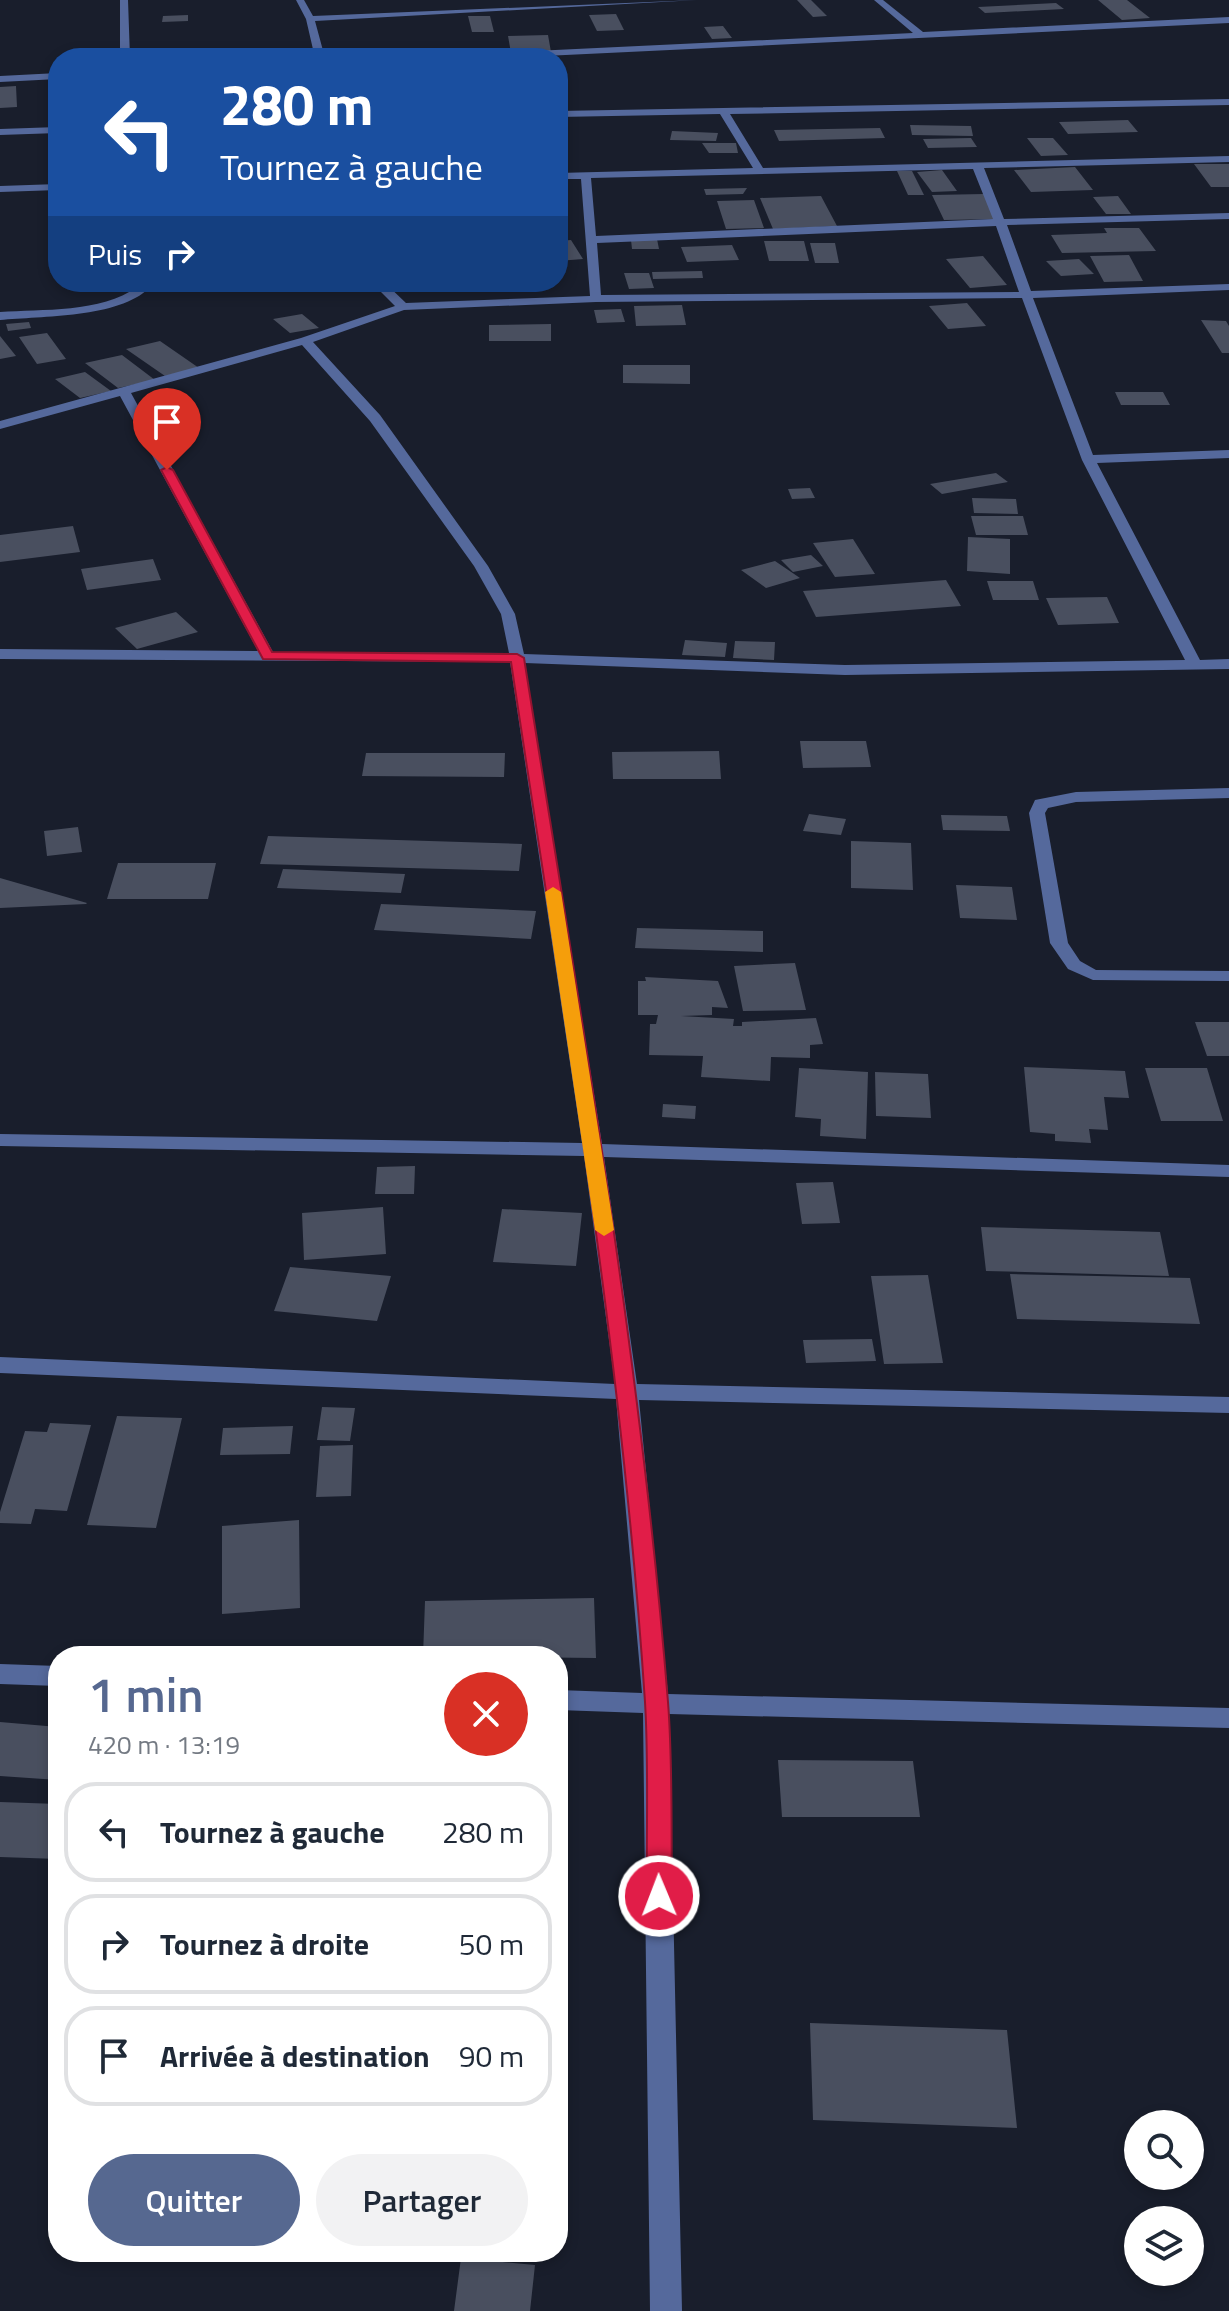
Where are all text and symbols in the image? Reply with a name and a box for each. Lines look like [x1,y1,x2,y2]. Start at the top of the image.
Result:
text: 280 m [220,62,373,147]
icon: left [88,80,192,184]
text: Tournez à gauche [220,139,483,194]
text: Puis [88,231,142,277]
icon: right [158,232,202,276]
pin [133,388,201,470]
icon: arrive [145,400,189,444]
text: 1 min [88,1658,203,1731]
button: close [444,1672,528,1756]
text: 420 m · 13:19 [88,1725,240,1764]
text: Tournez à gauche [160,1809,385,1855]
text: 280 m [442,1809,524,1855]
icon: left [92,1810,136,1854]
position arrow [617,1854,701,1938]
text: Tournez à droite [160,1921,369,1967]
text: 50 m [459,1921,524,1967]
icon: right [92,1922,136,1966]
text: Arrivée à destination [160,2033,430,2079]
text: 90 m [459,2033,524,2079]
icon: arrive [92,2034,136,2078]
map controls [1124,2110,1204,2286]
button: search [1124,2110,1204,2190]
button: Quitter [88,2154,300,2246]
button: Partager [316,2154,528,2246]
button: layers [1124,2206,1204,2286]

